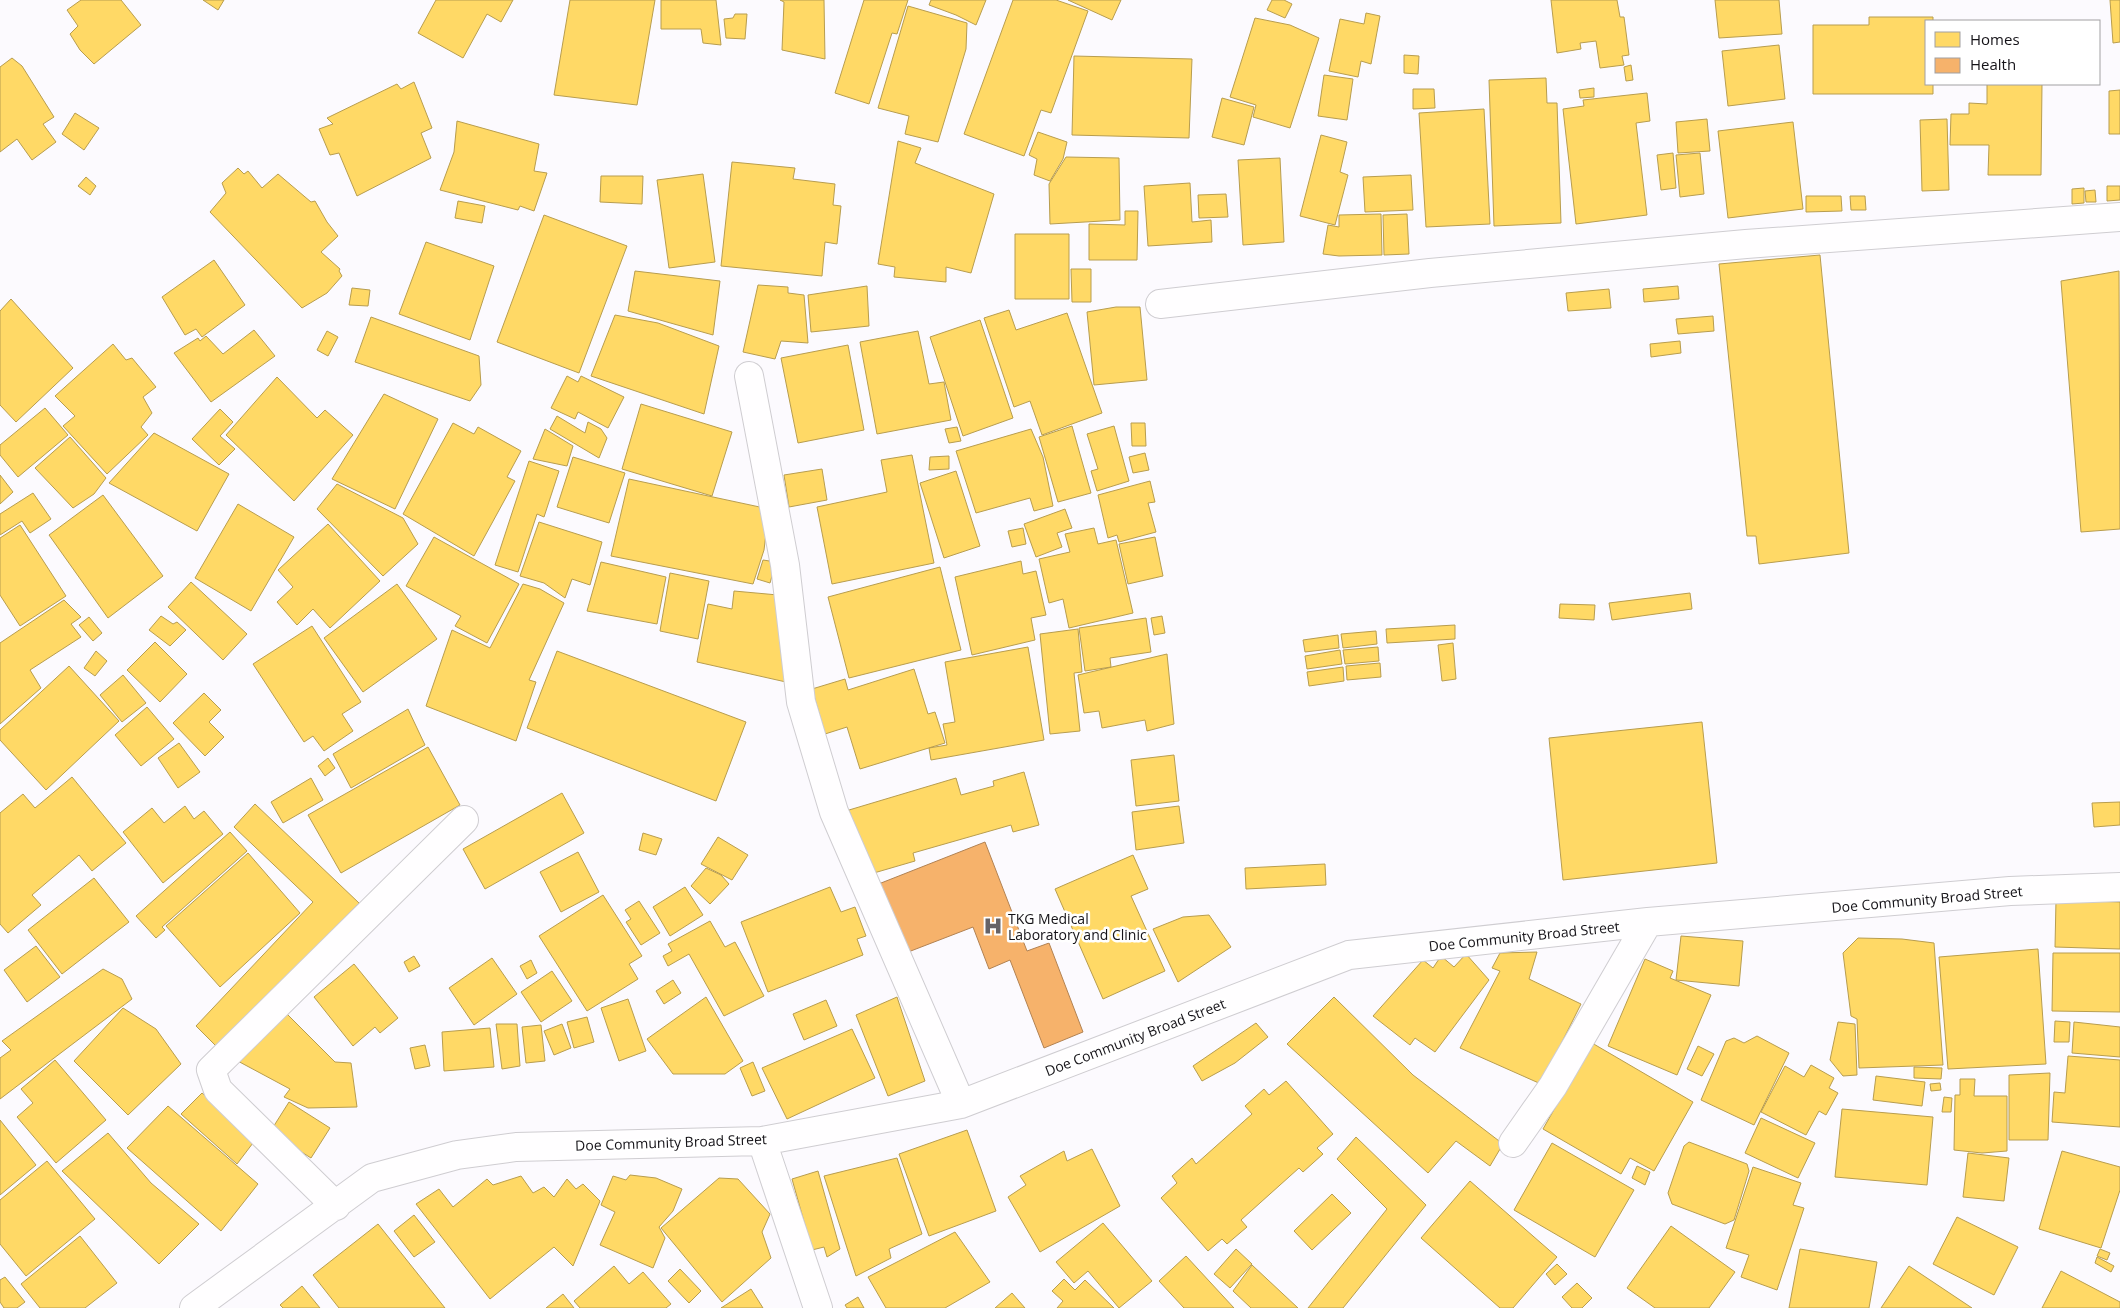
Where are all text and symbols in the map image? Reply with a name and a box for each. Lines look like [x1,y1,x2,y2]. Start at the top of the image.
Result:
legend [1925,20,2100,85]
text: Homes [1970,29,2020,49]
text: Health [1970,54,2016,74]
street label: Doe Community Broad Street [1831,881,2023,917]
place label: TKG Medical Laboratory and Clinic [1008,909,1147,944]
hospital icon: TKG Medical Laboratory and Clinic [982,915,1004,937]
street label: Doe Community Broad Street [1428,917,1620,955]
street label: Doe Community Broad Street [1042,994,1228,1080]
street label: Doe Community Broad Street [575,1129,767,1155]

